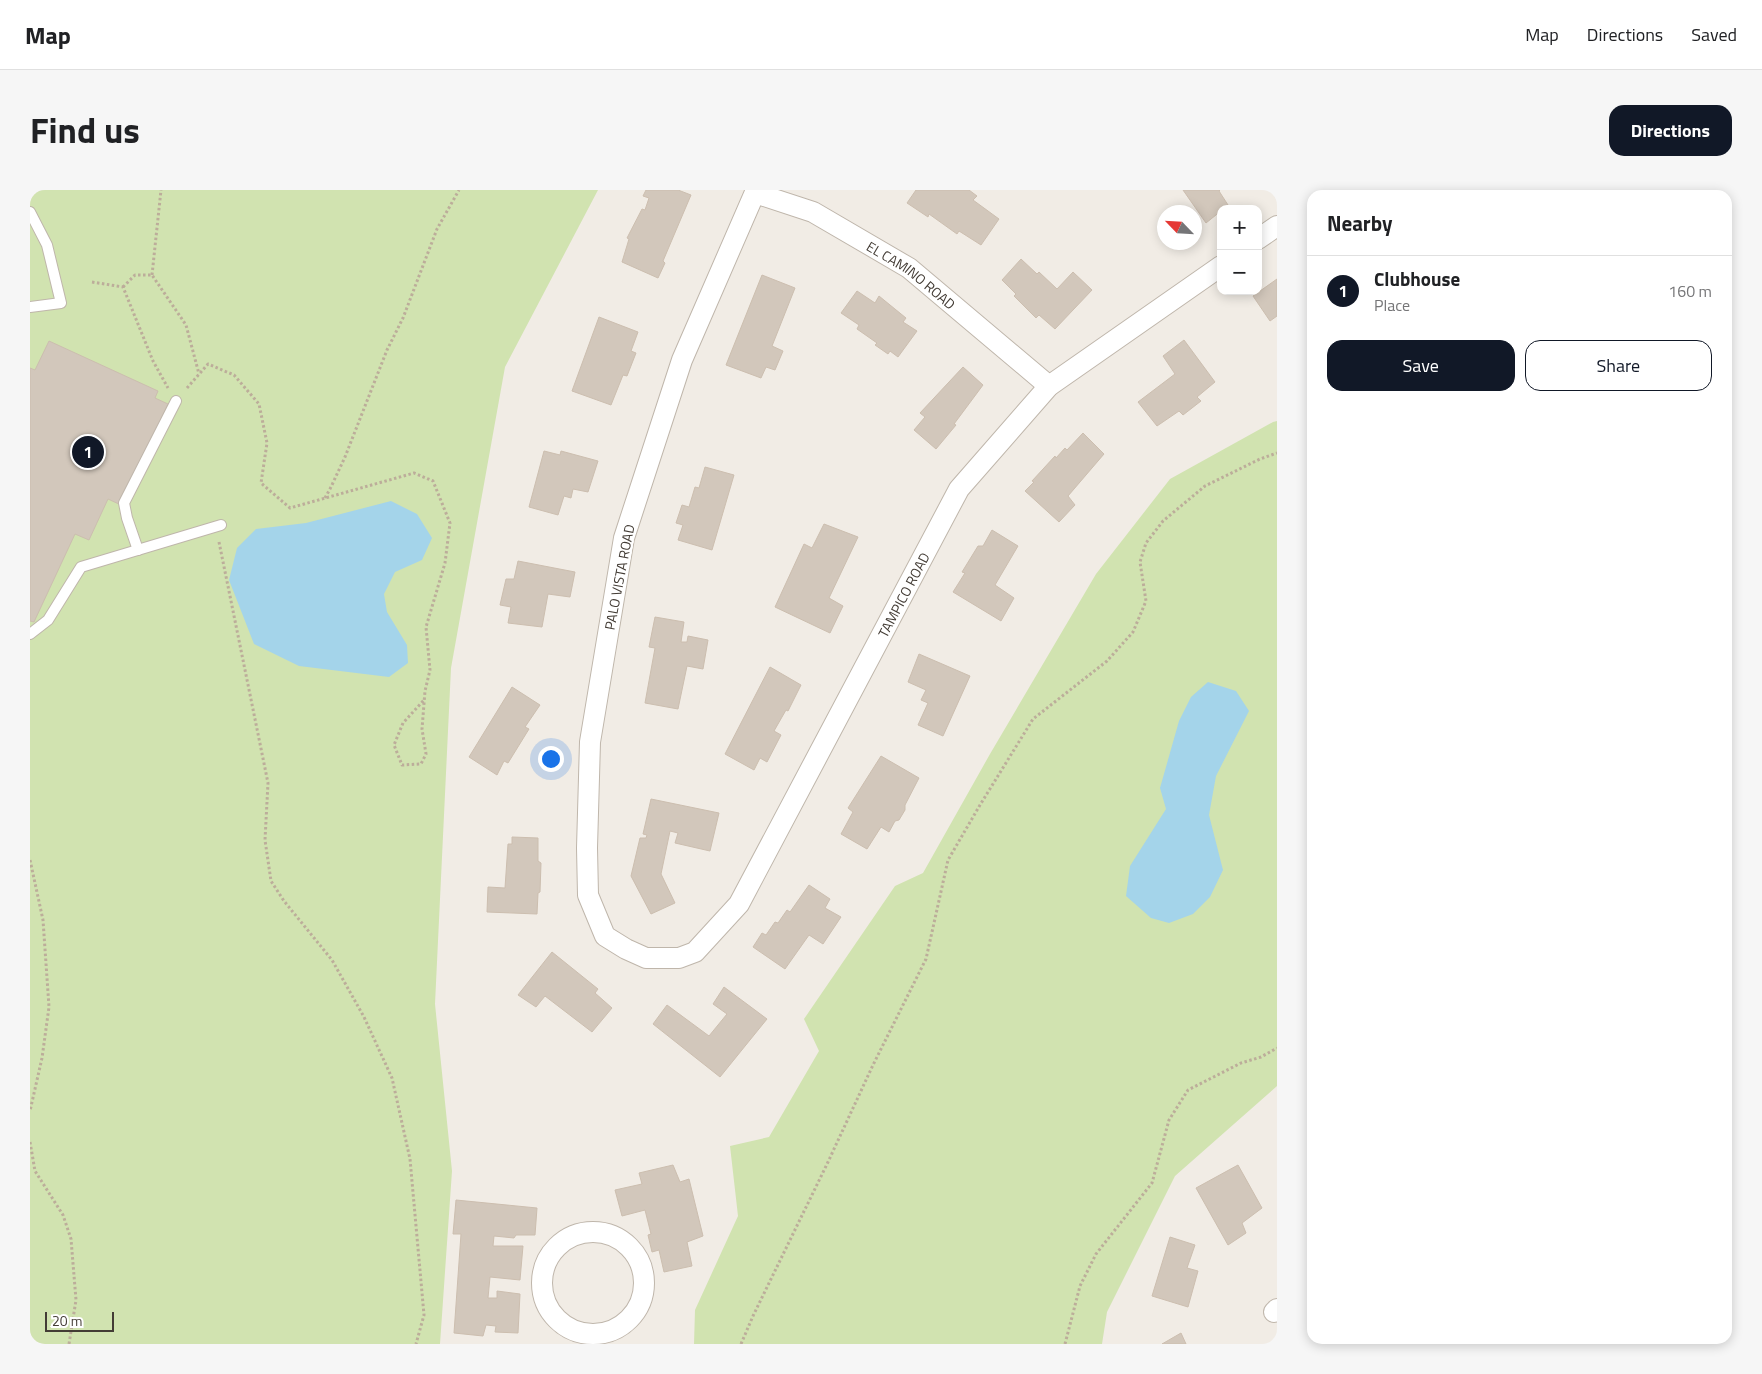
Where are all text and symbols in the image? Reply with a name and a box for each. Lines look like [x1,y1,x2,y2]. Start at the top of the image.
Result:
text: Map [25,17,71,53]
text: Map [1525,21,1559,48]
text: Directions [1587,21,1663,48]
text: Saved [1691,21,1737,48]
text: Find us [30,103,140,157]
button: Directions [1609,105,1732,156]
north arrow [1157,205,1202,250]
map controls [1217,205,1262,295]
button: + [1217,205,1262,250]
text: Nearby [1327,207,1392,239]
street label: EL CAMINO ROAD [863,235,961,314]
button: − [1217,250,1262,295]
text: Clubhouse [1374,264,1460,293]
text: 1 [1339,279,1347,303]
text: 160 m [1668,279,1712,303]
text: Place [1374,293,1410,317]
button: Save [1327,340,1515,391]
button: Share [1525,340,1712,391]
pin: 1 [72,433,104,471]
street label: PALO VISTA ROAD [598,522,640,632]
street label: TAMPICO ROAD [872,548,934,641]
your location [538,746,564,772]
scale bar [45,1309,114,1332]
text: 20 m [52,1310,82,1331]

